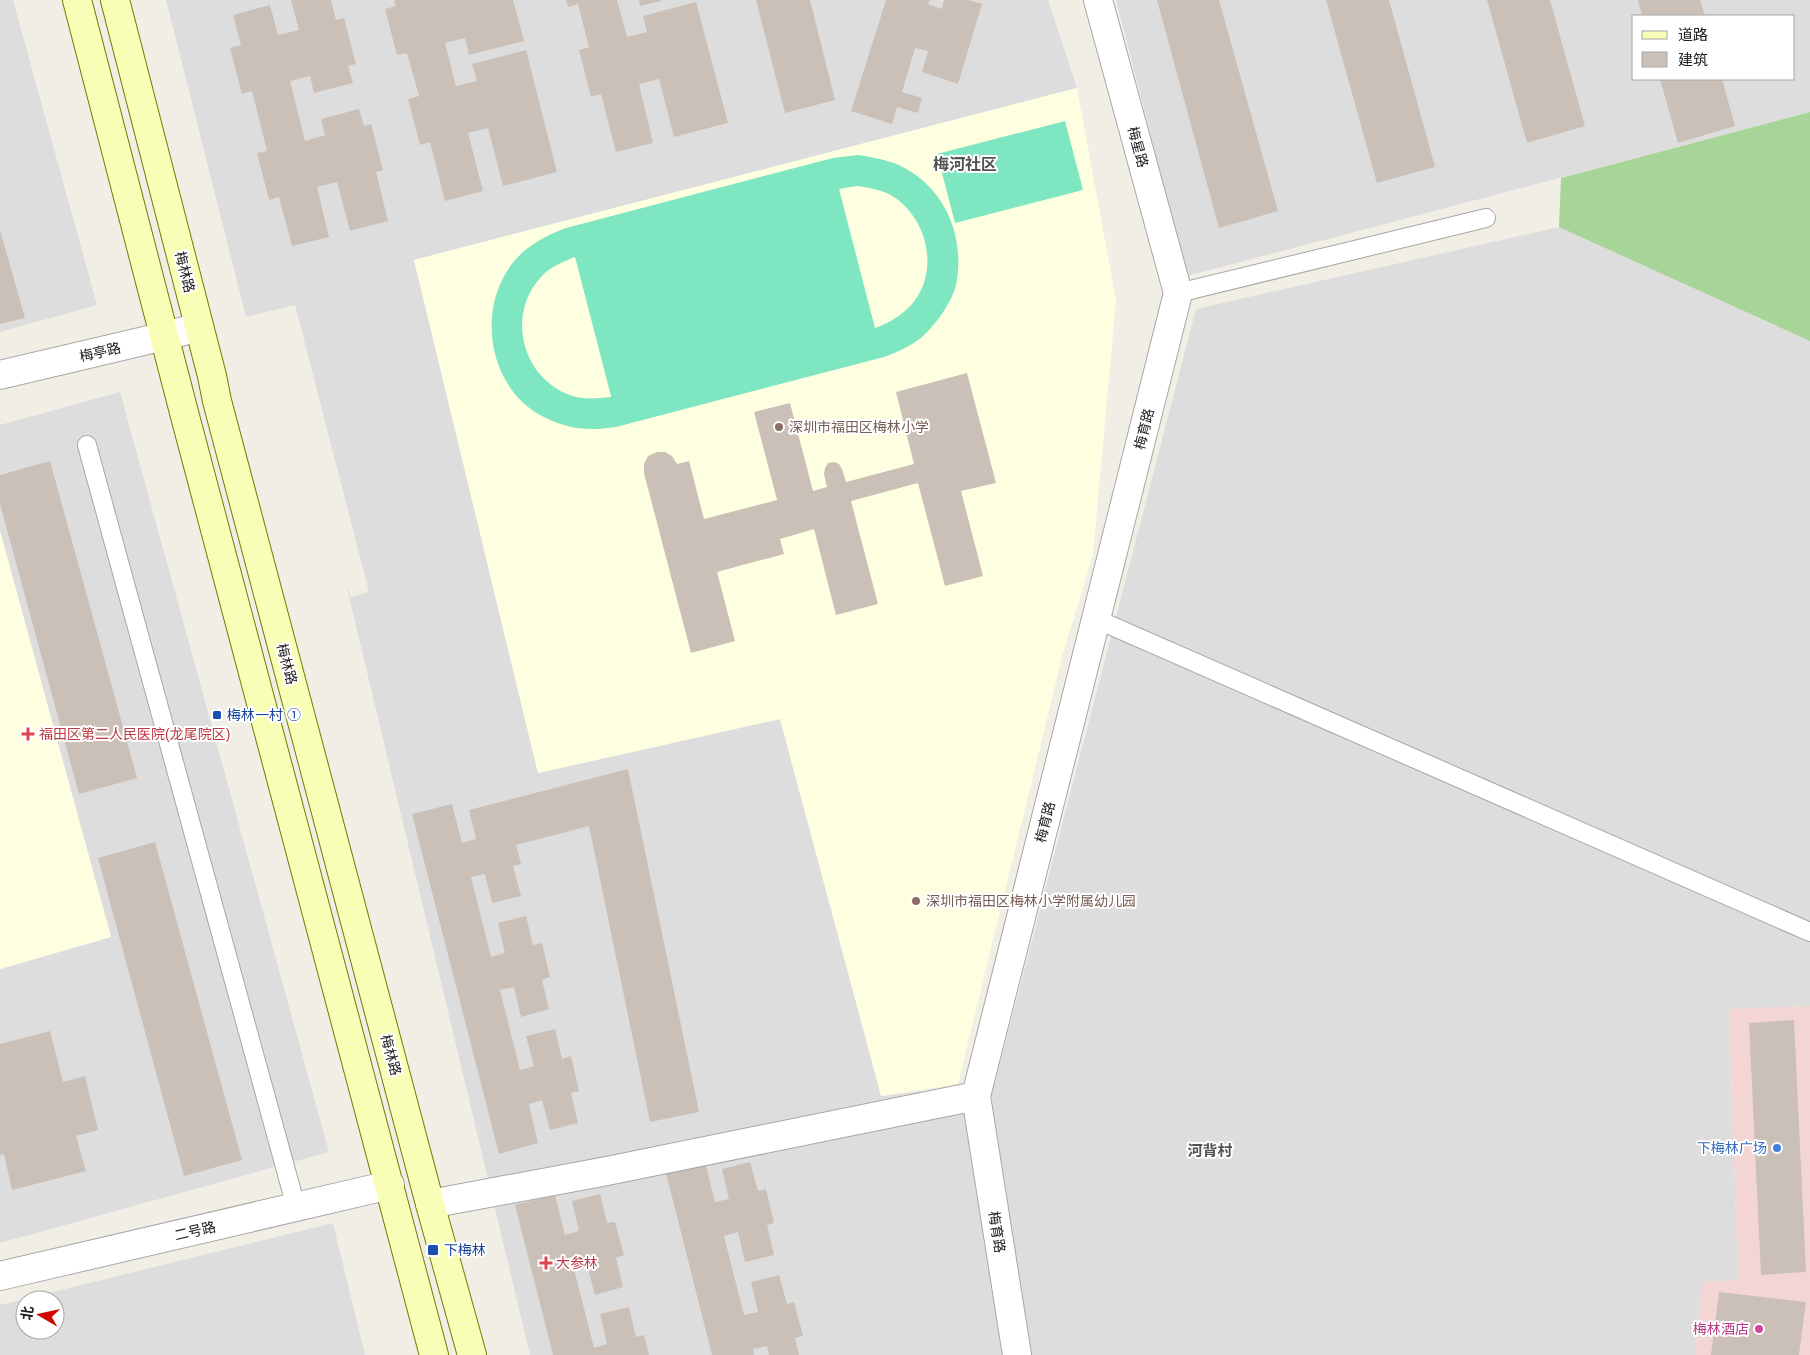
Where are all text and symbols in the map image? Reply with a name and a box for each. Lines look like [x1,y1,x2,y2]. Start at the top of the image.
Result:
legend [1632,15,1795,80]
text: 道路 [1678,26,1708,43]
text: 建筑 [1678,51,1708,68]
street label: 梅星路 [1125,125,1151,169]
district label: 梅河社区 [933,155,997,173]
street label: 梅林路 [172,250,198,294]
street label: 梅亭路 [78,339,122,365]
street label: 梅育路 [1131,407,1157,451]
place label: 深圳市福田区梅林小学 [789,419,929,435]
marker: 深圳市福田区梅林小学 [773,421,785,433]
street label: 梅林路 [274,642,300,686]
place label: 梅林一村 ① [227,707,301,723]
marker: 梅林一村 ① [211,709,223,721]
place label: 福田区第二人民医院(龙尾院区) [39,726,230,742]
marker: 福田区第二人民医院(龙尾院区) [21,727,35,741]
street label: 梅育路 [1032,800,1058,844]
place label: 深圳市福田区梅林小学附属幼儿园 [926,893,1136,909]
marker: 深圳市福田区梅林小学附属幼儿园 [910,895,922,907]
street label: 梅林路 [378,1033,404,1077]
place label: 下梅林广场 [1697,1140,1767,1156]
district label: 河背村 [1187,1142,1233,1159]
marker: 下梅林广场 [1771,1142,1783,1154]
street label: 梅育路 [986,1210,1008,1254]
street label: 二号路 [173,1218,217,1244]
place label: 下梅林 [444,1242,486,1258]
marker: 下梅林 [426,1243,440,1257]
place label: 大参林 [556,1255,598,1271]
marker: 大参林 [540,1257,552,1269]
north arrow [15,1290,65,1340]
text: 北 [18,1305,36,1321]
place label: 梅林酒店 [1693,1321,1749,1337]
marker: 梅林酒店 [1753,1323,1765,1335]

